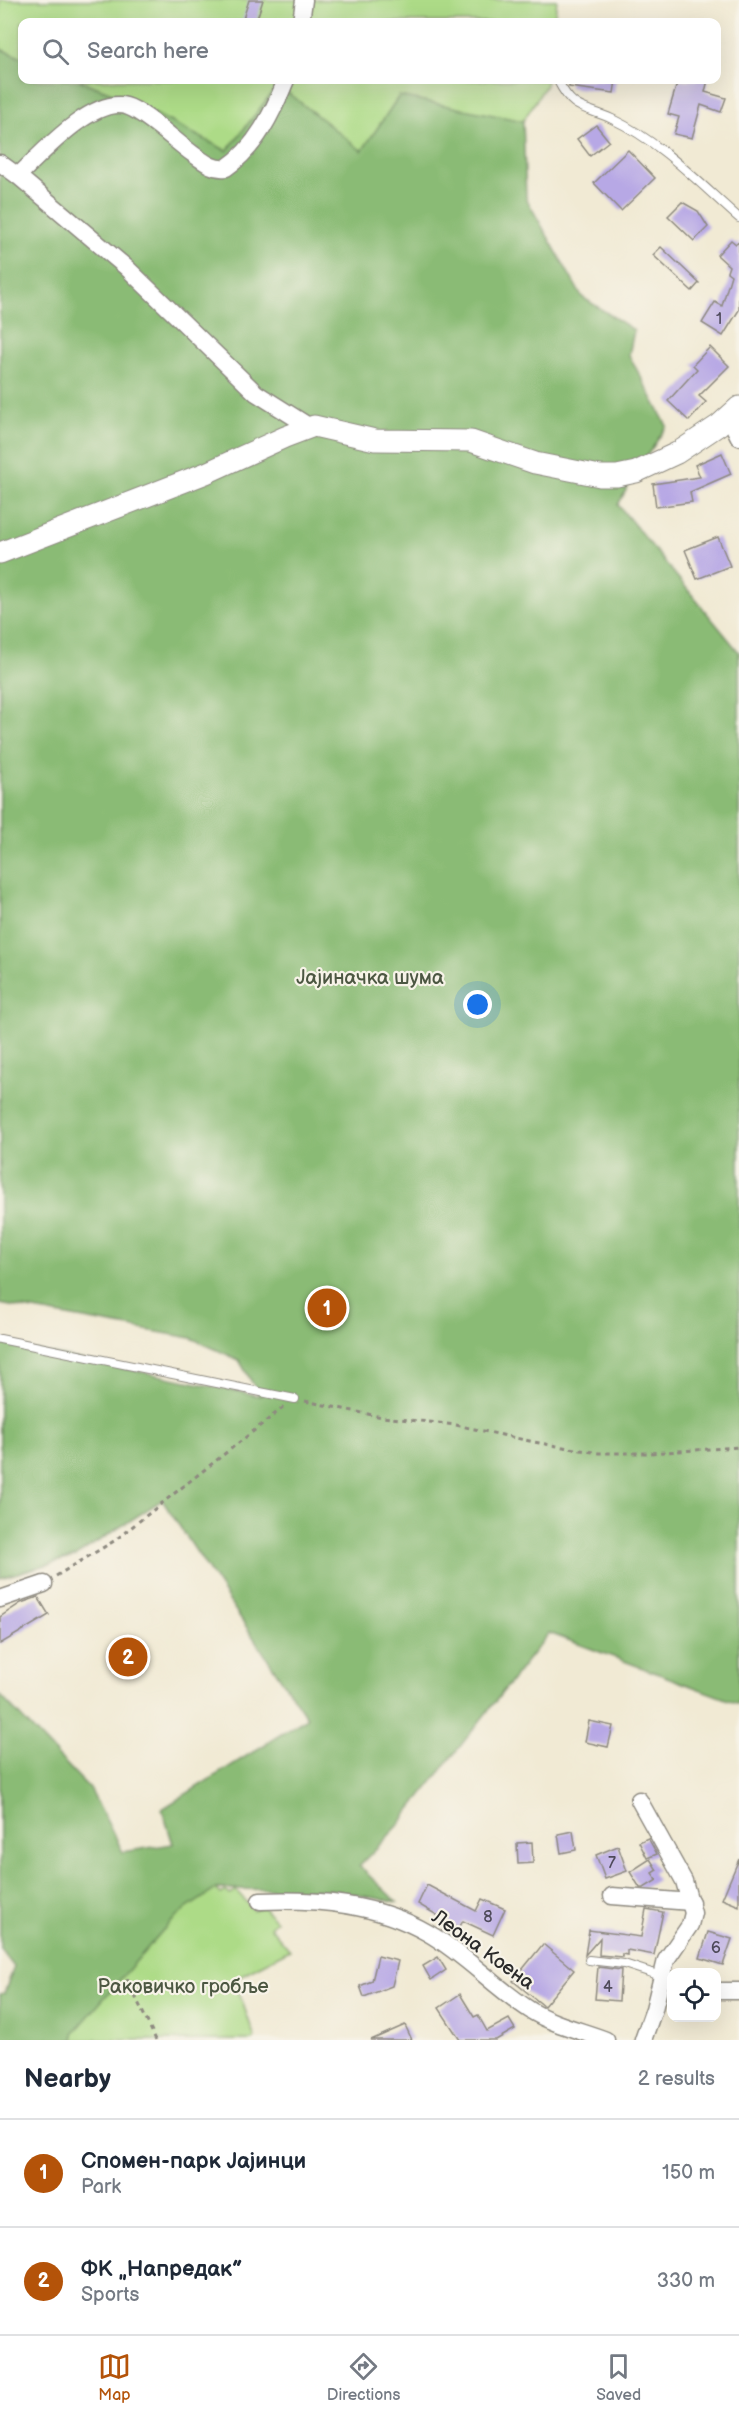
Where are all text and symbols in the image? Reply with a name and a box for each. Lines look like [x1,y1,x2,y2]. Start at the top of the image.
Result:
search box [18,18,721,84]
icon: search [39,35,72,68]
text: Search here [87,38,209,65]
house number: 1 [716,310,722,329]
park label: Јајиначка шума [296,966,444,990]
your location [463,990,492,1019]
pin: 1 [308,1286,346,1330]
pin: 2 [108,1634,148,1680]
house number: 7 [608,1854,616,1873]
street label: Леона Коена [426,1904,539,1995]
house number: 8 [483,1908,493,1927]
house number: 6 [711,1939,721,1958]
map controls [667,1968,721,2022]
button: locate [667,1968,721,2022]
park label: Раковичко гробље [97,1975,269,1999]
house number: 4 [603,1978,613,1997]
text: Nearby [24,2064,111,2095]
text: 2 results [638,2067,715,2091]
text: Спомен-парк Јајинци [81,2148,306,2175]
text: 1 [39,2161,48,2185]
text: 150 m [662,2161,715,2185]
text: Park [81,2175,121,2199]
text: ФК „Напредак” [81,2256,243,2283]
text: 2 [38,2269,49,2293]
text: 330 m [657,2269,715,2293]
text: Sports [81,2283,139,2307]
tab: Map [98,2350,131,2405]
tab: Directions [327,2350,400,2405]
tab: Saved [596,2350,641,2405]

